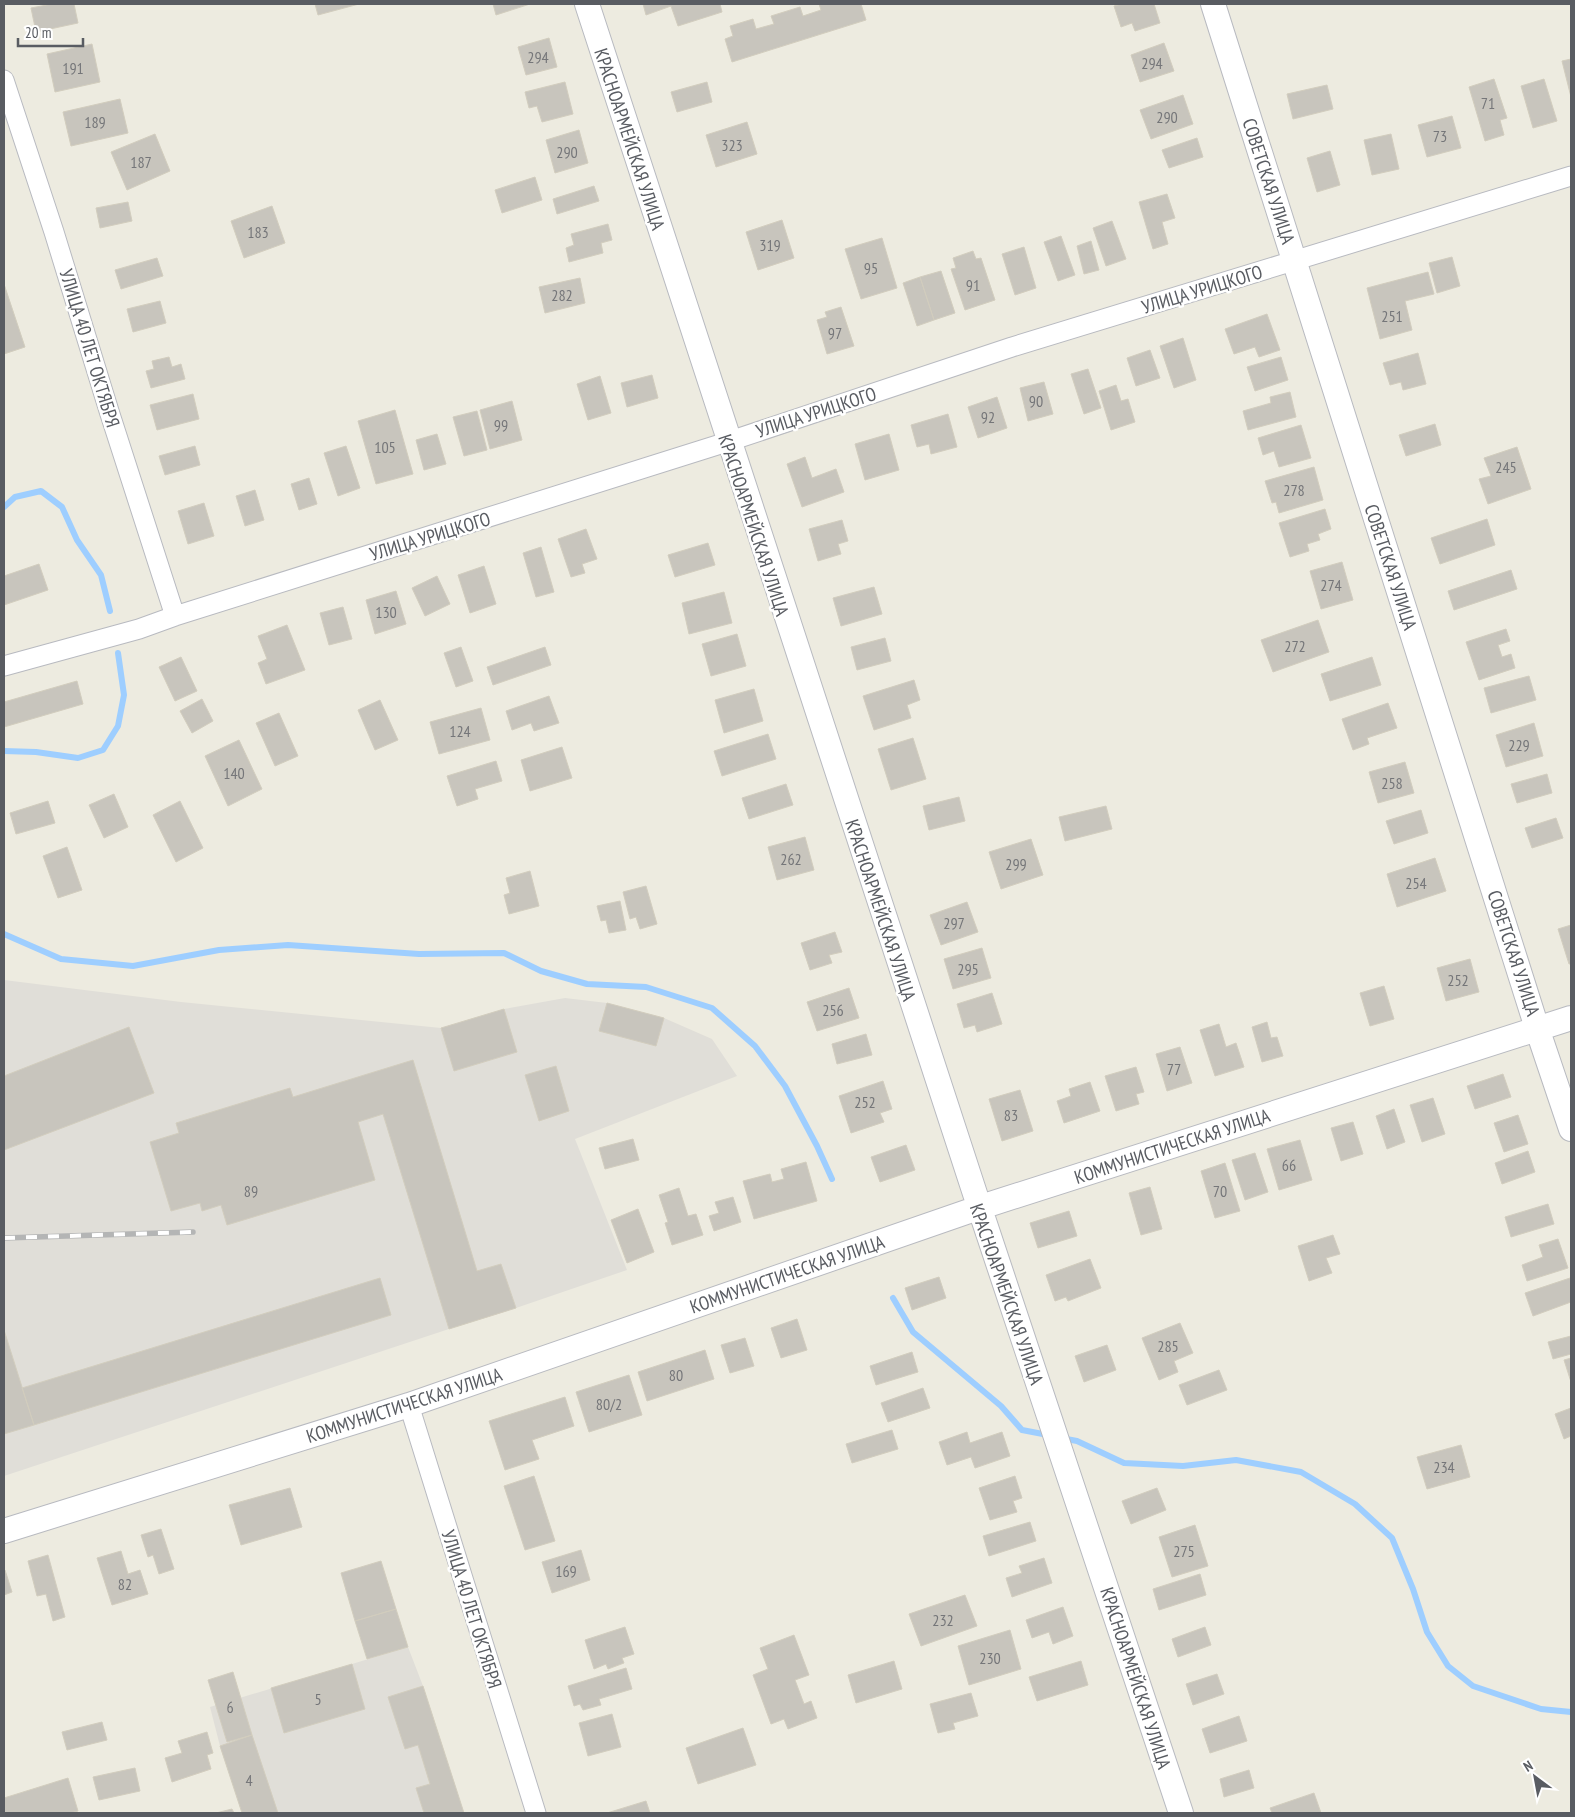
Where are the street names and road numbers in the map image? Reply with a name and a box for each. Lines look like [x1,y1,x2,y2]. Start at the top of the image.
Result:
street label: КРАСНОАРМЕЙСКАЯ УЛИЦА [589,45,671,233]
street label: СОВЕТСКАЯ УЛИЦА [1237,115,1301,247]
street label: УЛИЦА УРИЦКОГО [1139,259,1265,319]
street label: УЛИЦА 40 ЛЕТ ОКТЯБРЯ [54,266,126,430]
street label: УЛИЦА УРИЦКОГО [753,381,879,443]
street label: КРАСНОАРМЕЙСКАЯ УЛИЦА [713,431,795,619]
street label: СОВЕТСКАЯ УЛИЦА [1359,501,1423,633]
street label: УЛИЦА УРИЦКОГО [367,506,493,566]
street label: КРАСНОАРМЕЙСКАЯ УЛИЦА [840,816,922,1004]
street label: СОВЕТСКАЯ УЛИЦА [1482,887,1546,1019]
street label: КОММУНИСТИЧЕСКАЯ УЛИЦА [1071,1103,1273,1189]
street label: КРАСНОАРМЕЙСКАЯ УЛИЦА [965,1200,1049,1388]
street label: КОММУНИСТИЧЕСКАЯ УЛИЦА [687,1229,887,1319]
street label: КОММУНИСТИЧЕСКАЯ УЛИЦА [303,1362,505,1448]
street label: УЛИЦА 40 ЛЕТ ОКТЯБРЯ [436,1527,508,1691]
street label: КРАСНОАРМЕЙСКАЯ УЛИЦА [1095,1584,1177,1772]

